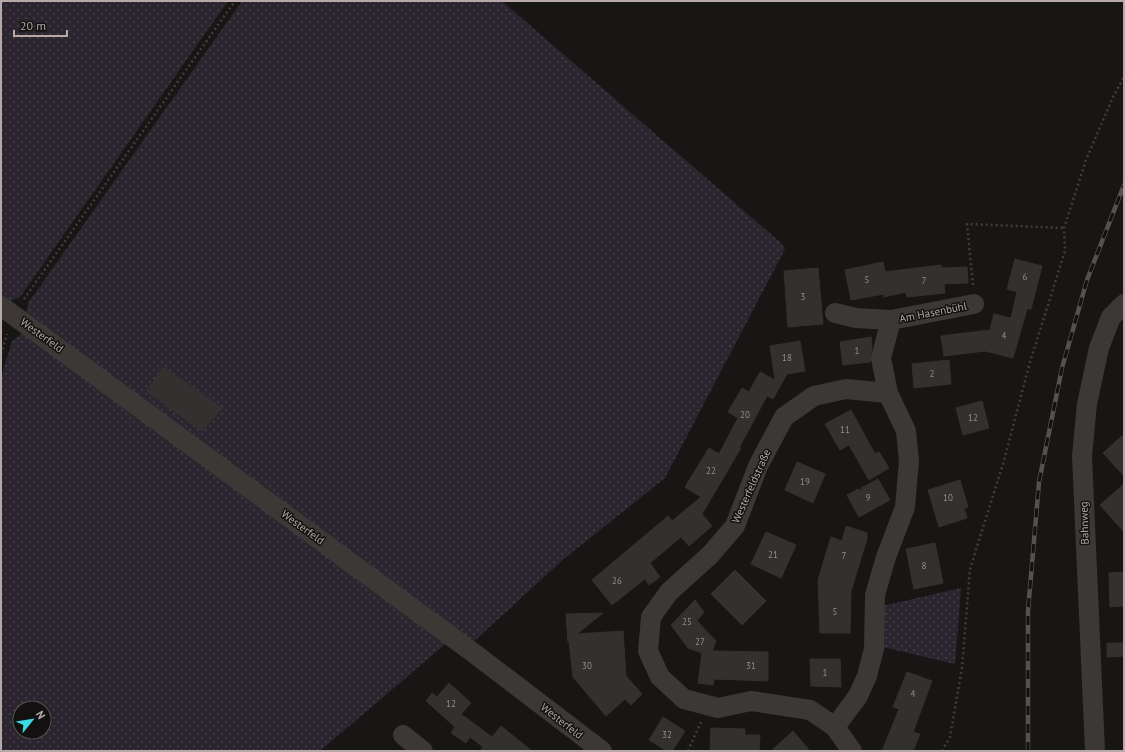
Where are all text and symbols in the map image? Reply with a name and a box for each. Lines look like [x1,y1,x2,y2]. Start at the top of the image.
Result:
scale bar [14,12,67,38]
text: 20 m [20,18,46,33]
house number: 6 [1023,271,1028,282]
house number: 5 [865,274,870,285]
house number: 7 [922,275,927,286]
house number: 3 [801,291,806,302]
street label: Am Hasenbühl [898,298,969,325]
street label: Westerfeld [18,315,66,355]
house number: 4 [1002,330,1007,341]
house number: 1 [855,345,860,356]
house number: 18 [782,352,792,363]
house number: 2 [930,368,935,379]
house number: 20 [740,409,750,420]
house number: 12 [968,412,978,423]
house number: 11 [840,424,850,435]
street label: Westerfeldstraße [728,446,774,525]
house number: 22 [706,465,716,476]
house number: 19 [800,476,810,487]
house number: 9 [866,492,871,503]
house number: 10 [943,492,953,503]
street label: Bahnweg [1076,501,1092,545]
street label: Westerfeld [279,507,327,547]
house number: 21 [768,549,778,560]
house number: 7 [842,550,847,561]
house number: 8 [922,560,927,571]
house number: 26 [612,575,622,586]
house number: 5 [833,606,838,617]
house number: 25 [682,616,692,627]
house number: 27 [695,636,705,647]
house number: 30 [582,660,592,671]
house number: 31 [746,660,756,671]
house number: 1 [823,667,828,678]
house number: 4 [911,688,916,699]
house number: 12 [446,698,456,709]
north arrow [12,700,52,740]
street label: Westerfeld [538,700,586,742]
text: N [33,708,49,722]
house number: 32 [662,729,672,740]

